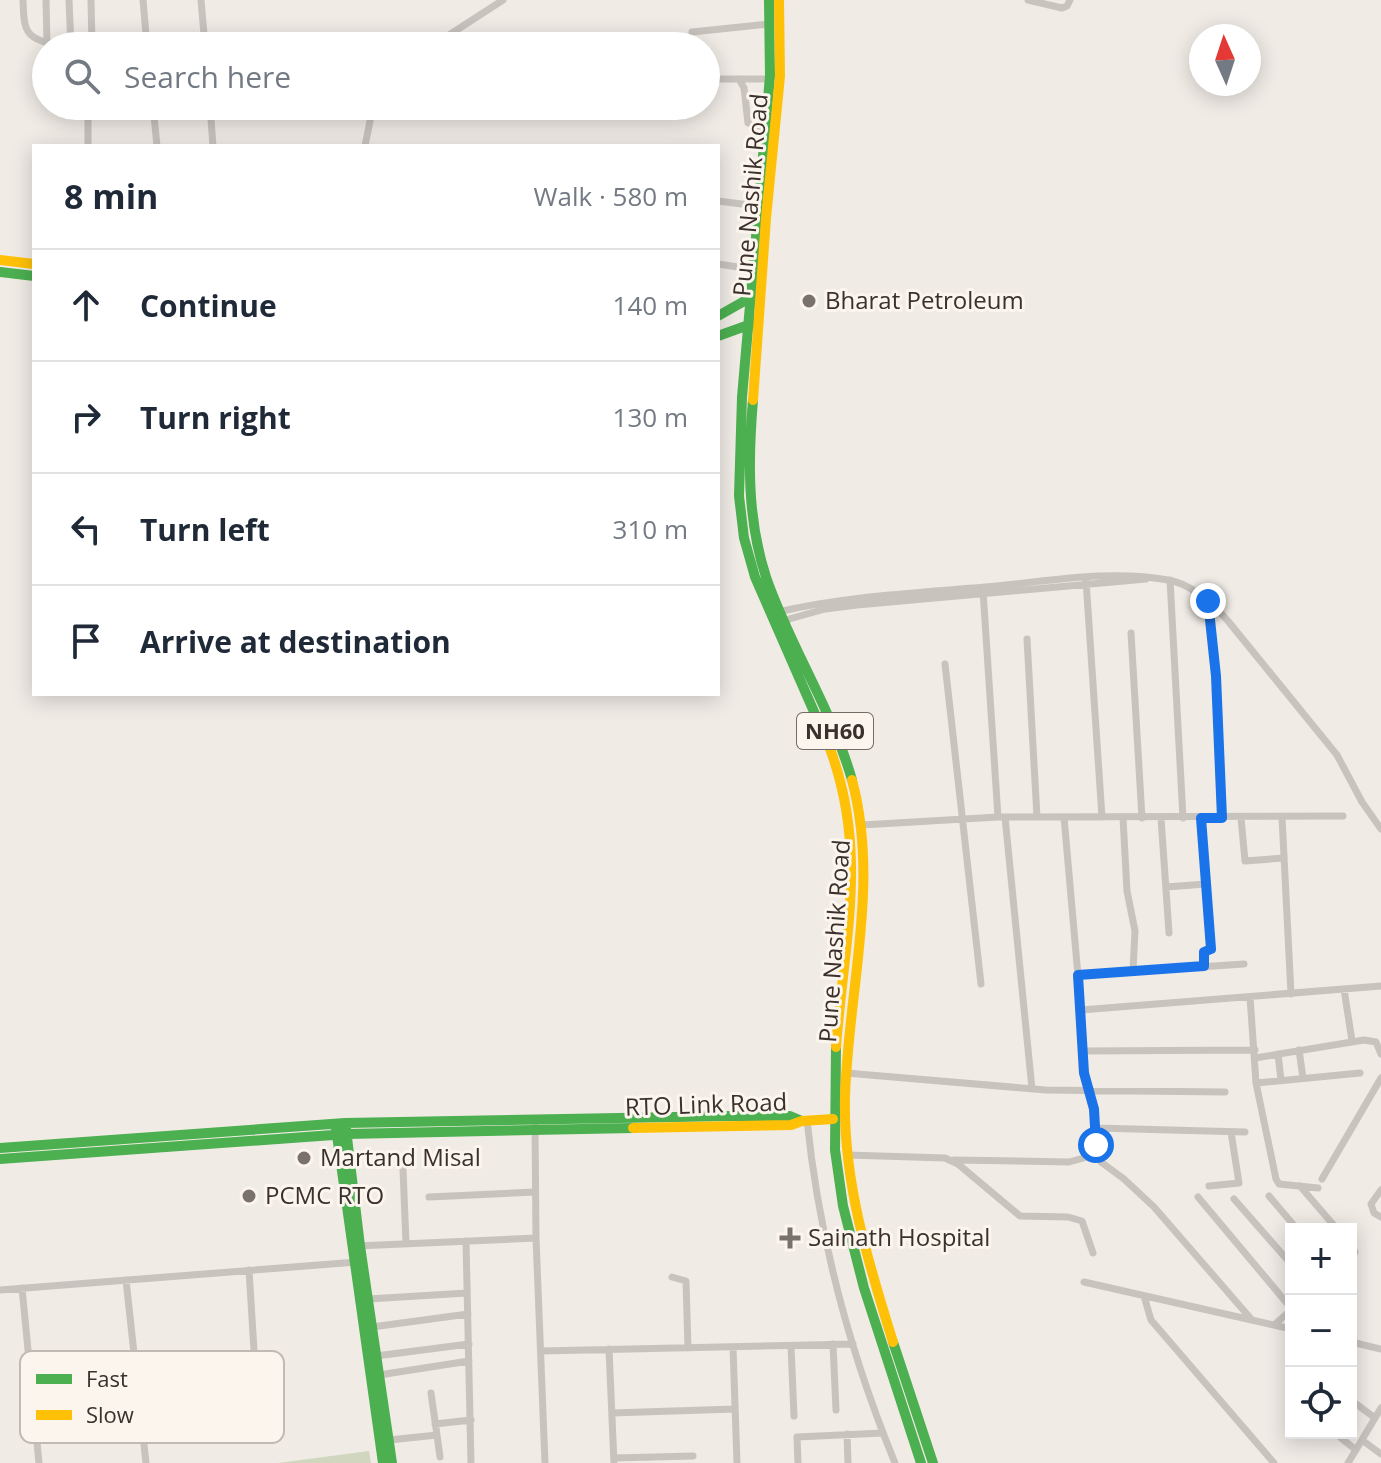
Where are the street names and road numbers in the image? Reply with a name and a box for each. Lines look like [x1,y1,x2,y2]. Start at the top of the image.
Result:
street label: Pune Nashik Road [724,92,775,298]
road number: NH60 [797,713,873,749]
street label: Pune Nashik Road [810,838,857,1043]
street label: RTO Link Road [624,1084,788,1123]

